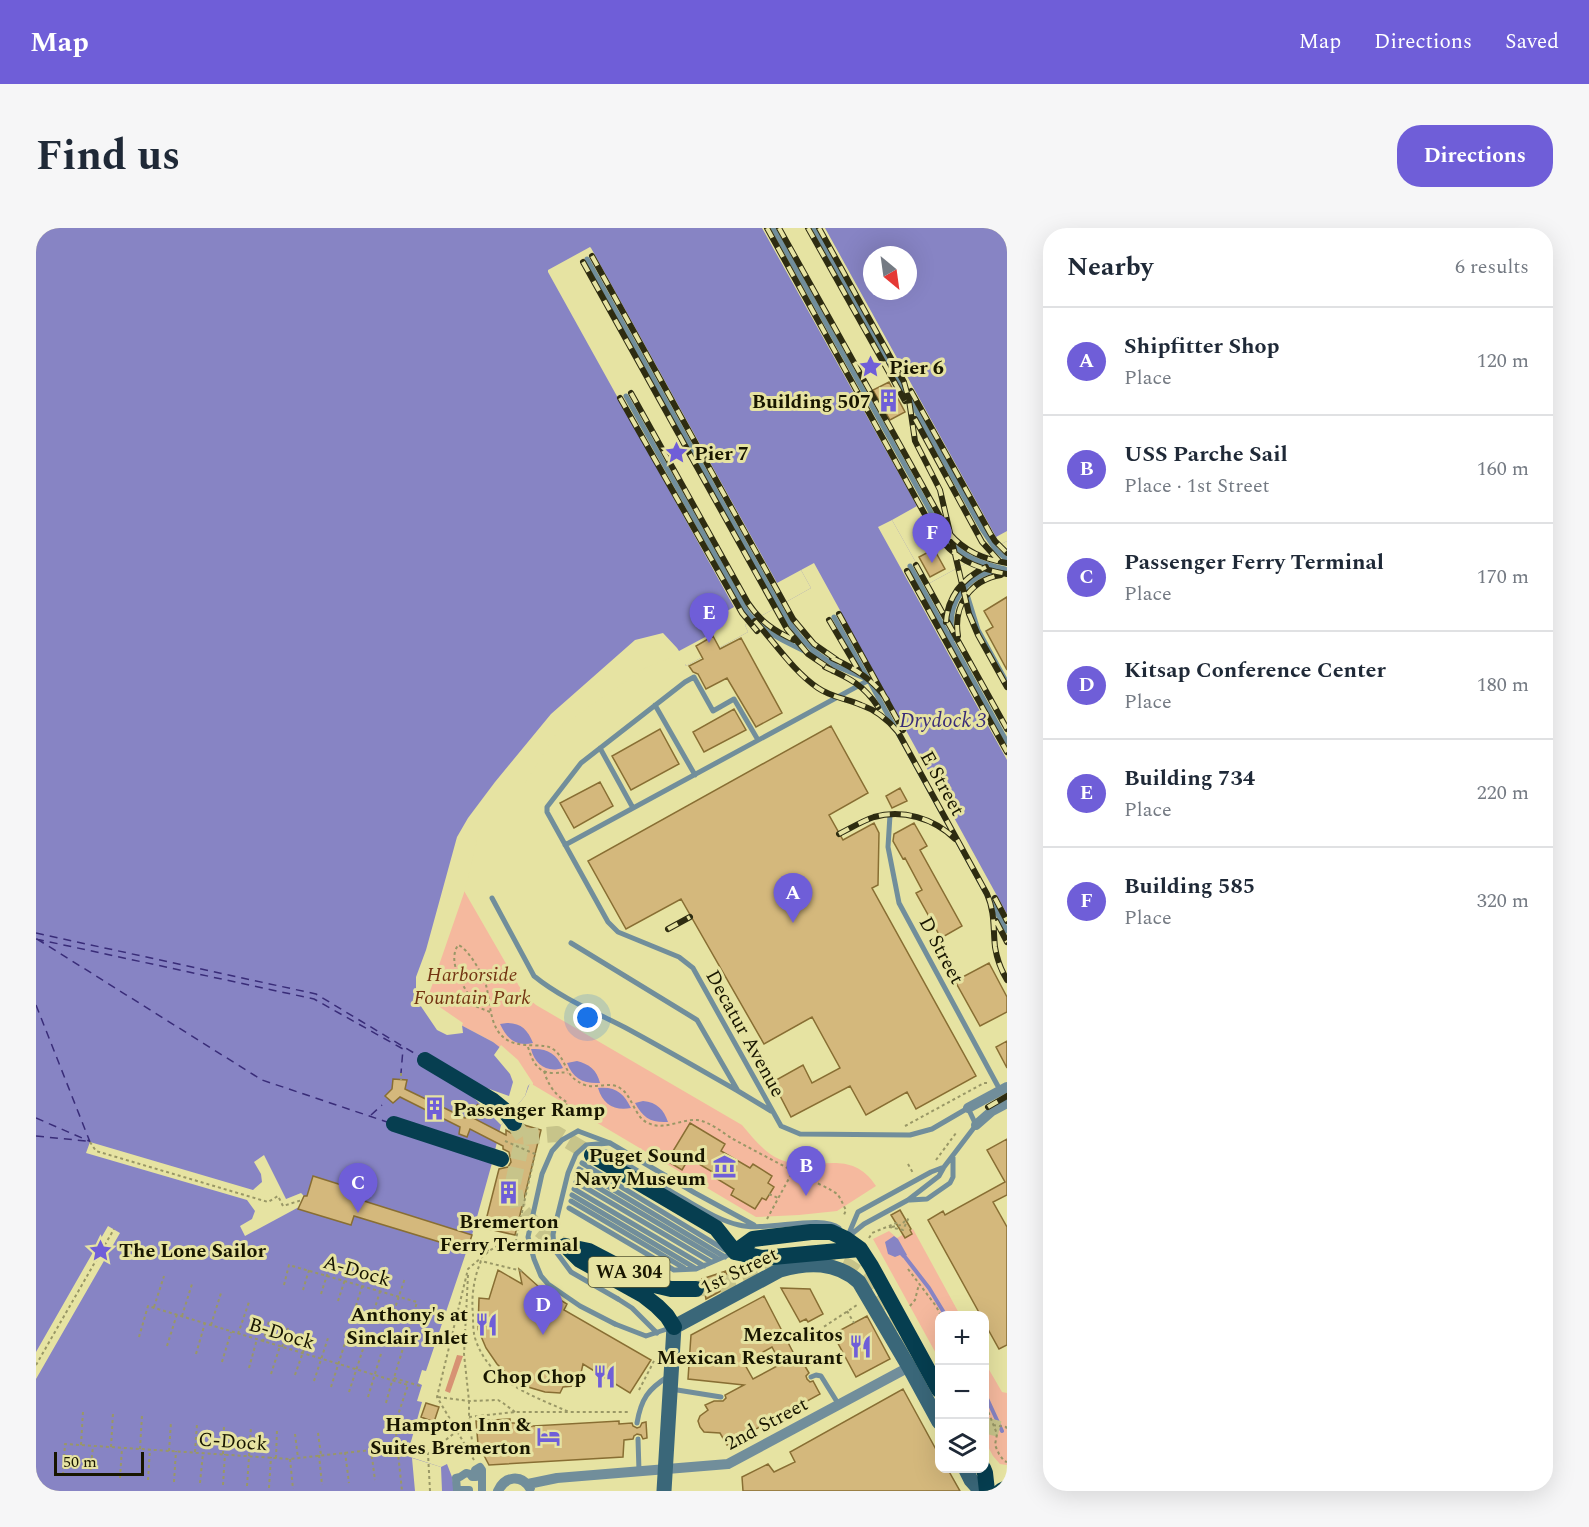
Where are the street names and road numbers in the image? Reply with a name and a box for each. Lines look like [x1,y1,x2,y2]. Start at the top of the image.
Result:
street label: E Street [912,745,972,822]
street label: D Street [911,911,971,990]
street label: Decatur Avenue [698,964,793,1103]
street label: 1st Street [696,1239,783,1303]
street label: A-Dock [319,1247,394,1295]
road number: WA 304 [588,1257,670,1287]
street label: B-Dock [245,1310,319,1358]
street label: 2nd Street [720,1389,813,1458]
street label: C-Dock [197,1425,268,1459]

